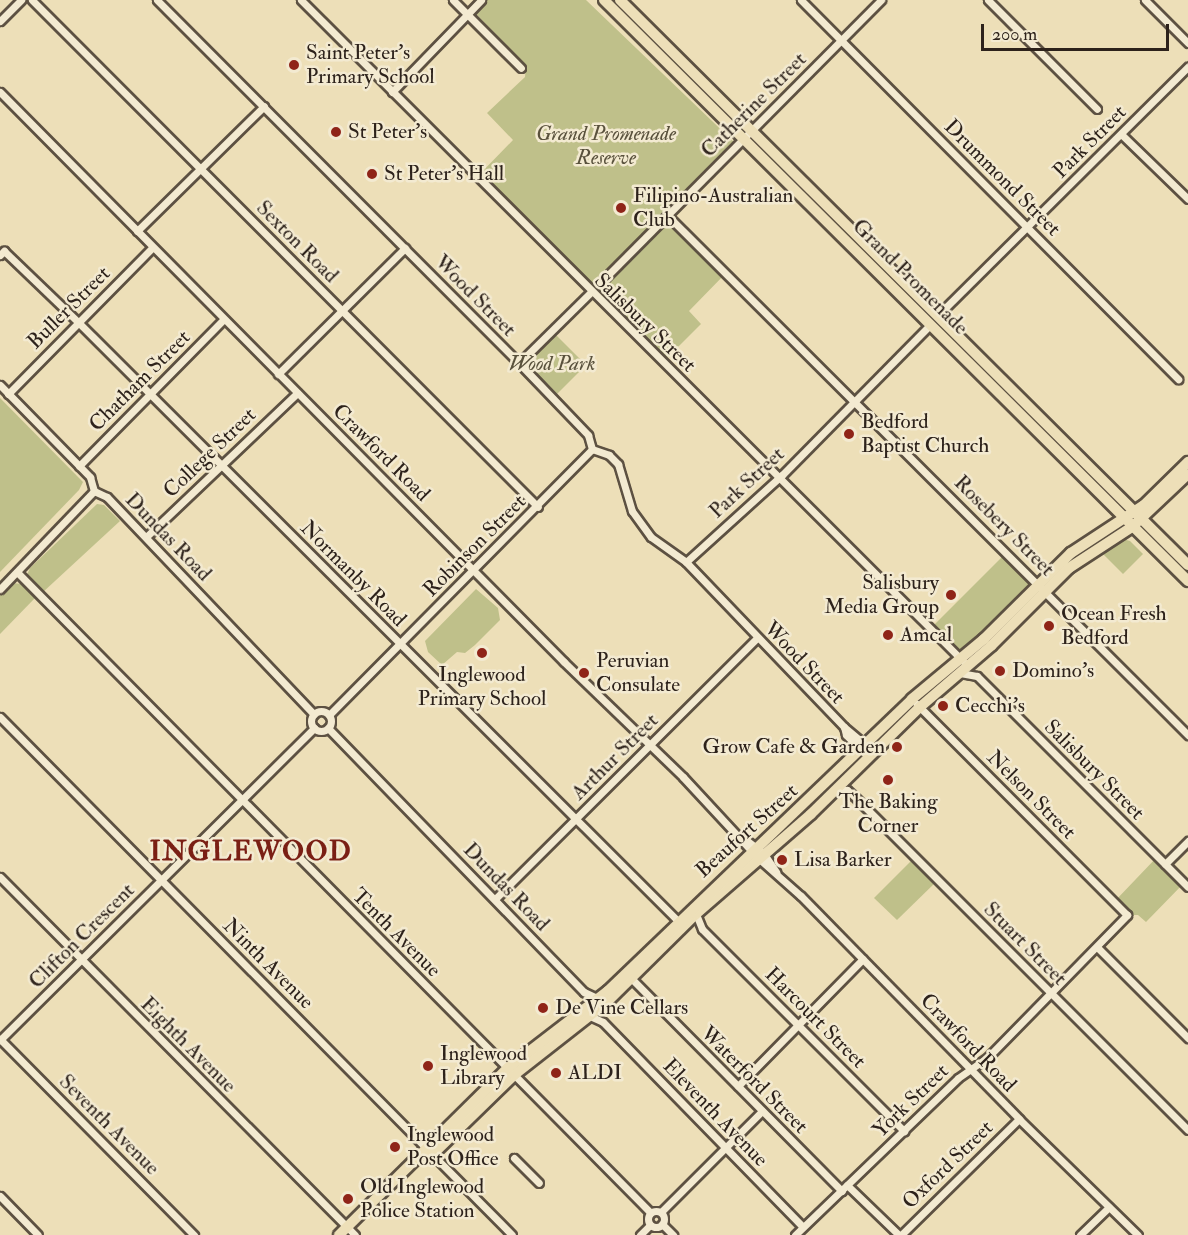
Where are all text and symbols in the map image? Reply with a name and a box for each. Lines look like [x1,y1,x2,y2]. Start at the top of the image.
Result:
scale bar [984,12,1172,50]
text: 200 m [992,23,1037,46]
place label: Saint Peter's Primary School [306,40,435,90]
street label: Catherine Street [696,47,812,163]
marker: Saint Peter's Primary School [287,58,301,72]
street label: Park Street [1048,100,1132,184]
street label: Drummond Street [938,114,1066,242]
place label: St Peter's [348,119,427,145]
park label: Grand Promenade Reserve [536,121,676,171]
marker: St Peter's [329,125,343,139]
place label: St Peter's Hall [384,161,504,187]
marker: St Peter's Hall [365,167,379,181]
place label: Filipino-Australian Club [633,183,793,233]
street label: Sexton Road [251,196,343,288]
marker: Filipino-Australian Club [614,201,628,215]
street label: Grand Promenade [847,214,973,340]
street label: Wood Street [429,250,521,342]
street label: Buller Street [22,261,116,355]
street label: Salisbury Street [589,268,701,378]
street label: Chatham Street [84,325,196,437]
park label: Wood Park [509,351,595,377]
street label: Crawford Road [327,399,435,507]
street label: College Street [158,403,262,503]
place label: Bedford Baptist Church [861,409,989,459]
marker: Bedford Baptist Church [842,427,856,441]
street label: Park Street [704,442,790,524]
street label: Rosebery Street [948,470,1060,582]
street label: Dundas Road [120,488,216,586]
street label: Robinson Street [418,489,532,603]
street label: Normanby Road [295,516,411,632]
place label: Salisbury Media Group [824,570,939,620]
marker: Salisbury Media Group [944,588,958,602]
place label: Ocean Fresh Bedford [1061,601,1167,651]
street label: Wood Street [758,616,850,710]
marker: Ocean Fresh Bedford [1042,619,1056,633]
place label: Amcal [900,622,952,648]
marker: Amcal [881,628,895,642]
marker: Inglewood Primary School [475,646,489,660]
place label: Peruvian Consulate [596,648,680,698]
place label: Domino's [1012,658,1094,684]
place label: Inglewood Primary School [418,662,546,712]
marker: Domino's [993,664,1007,678]
marker: Peruvian Consulate [577,666,591,680]
place label: Cecchi's [955,693,1025,719]
marker: Cecchi's [936,699,950,713]
street label: Arthur Street [566,708,664,806]
street label: Salisbury Street [1039,715,1149,825]
place label: Grow Cafe & Garden [703,734,885,760]
marker: Grow Cafe & Garden [890,740,904,754]
street label: Nelson Street [981,745,1081,845]
marker: The Baking Corner [881,773,895,787]
street label: Beaufort Street [691,779,803,883]
place label: The Baking Corner [838,789,938,839]
district label: INGLEWOOD [150,836,352,868]
street label: Dundas Road [458,838,554,936]
place label: Lisa Barker [794,847,892,873]
marker: Lisa Barker [775,853,789,867]
street label: Clifton Crescent [24,878,140,994]
street label: Tenth Avenue [346,883,446,983]
street label: Stuart Street [978,897,1072,991]
street label: Ninth Avenue [217,913,319,1015]
street label: Harcourt Street [759,962,871,1074]
street label: Crawford Road [915,988,1021,1098]
street label: Eighth Avenue [135,992,241,1098]
place label: De Vine Cellars [555,995,688,1021]
marker: De Vine Cellars [536,1001,550,1015]
street label: Waterford Street [695,1021,813,1139]
place label: Inglewood Library [440,1041,527,1091]
street label: Eleventh Avenue [657,1054,773,1172]
marker: Inglewood Library [421,1059,435,1073]
street label: York Street [868,1059,954,1143]
place label: ALDI [568,1060,622,1086]
marker: ALDI [549,1066,563,1080]
street label: Seventh Avenue [53,1069,165,1181]
street label: Oxford Street [897,1116,999,1214]
place label: Inglewood Post Office [407,1122,498,1172]
marker: Inglewood Post Office [388,1140,402,1154]
place label: Old Inglewood Police Station [360,1174,484,1224]
marker: Old Inglewood Police Station [341,1192,355,1206]

